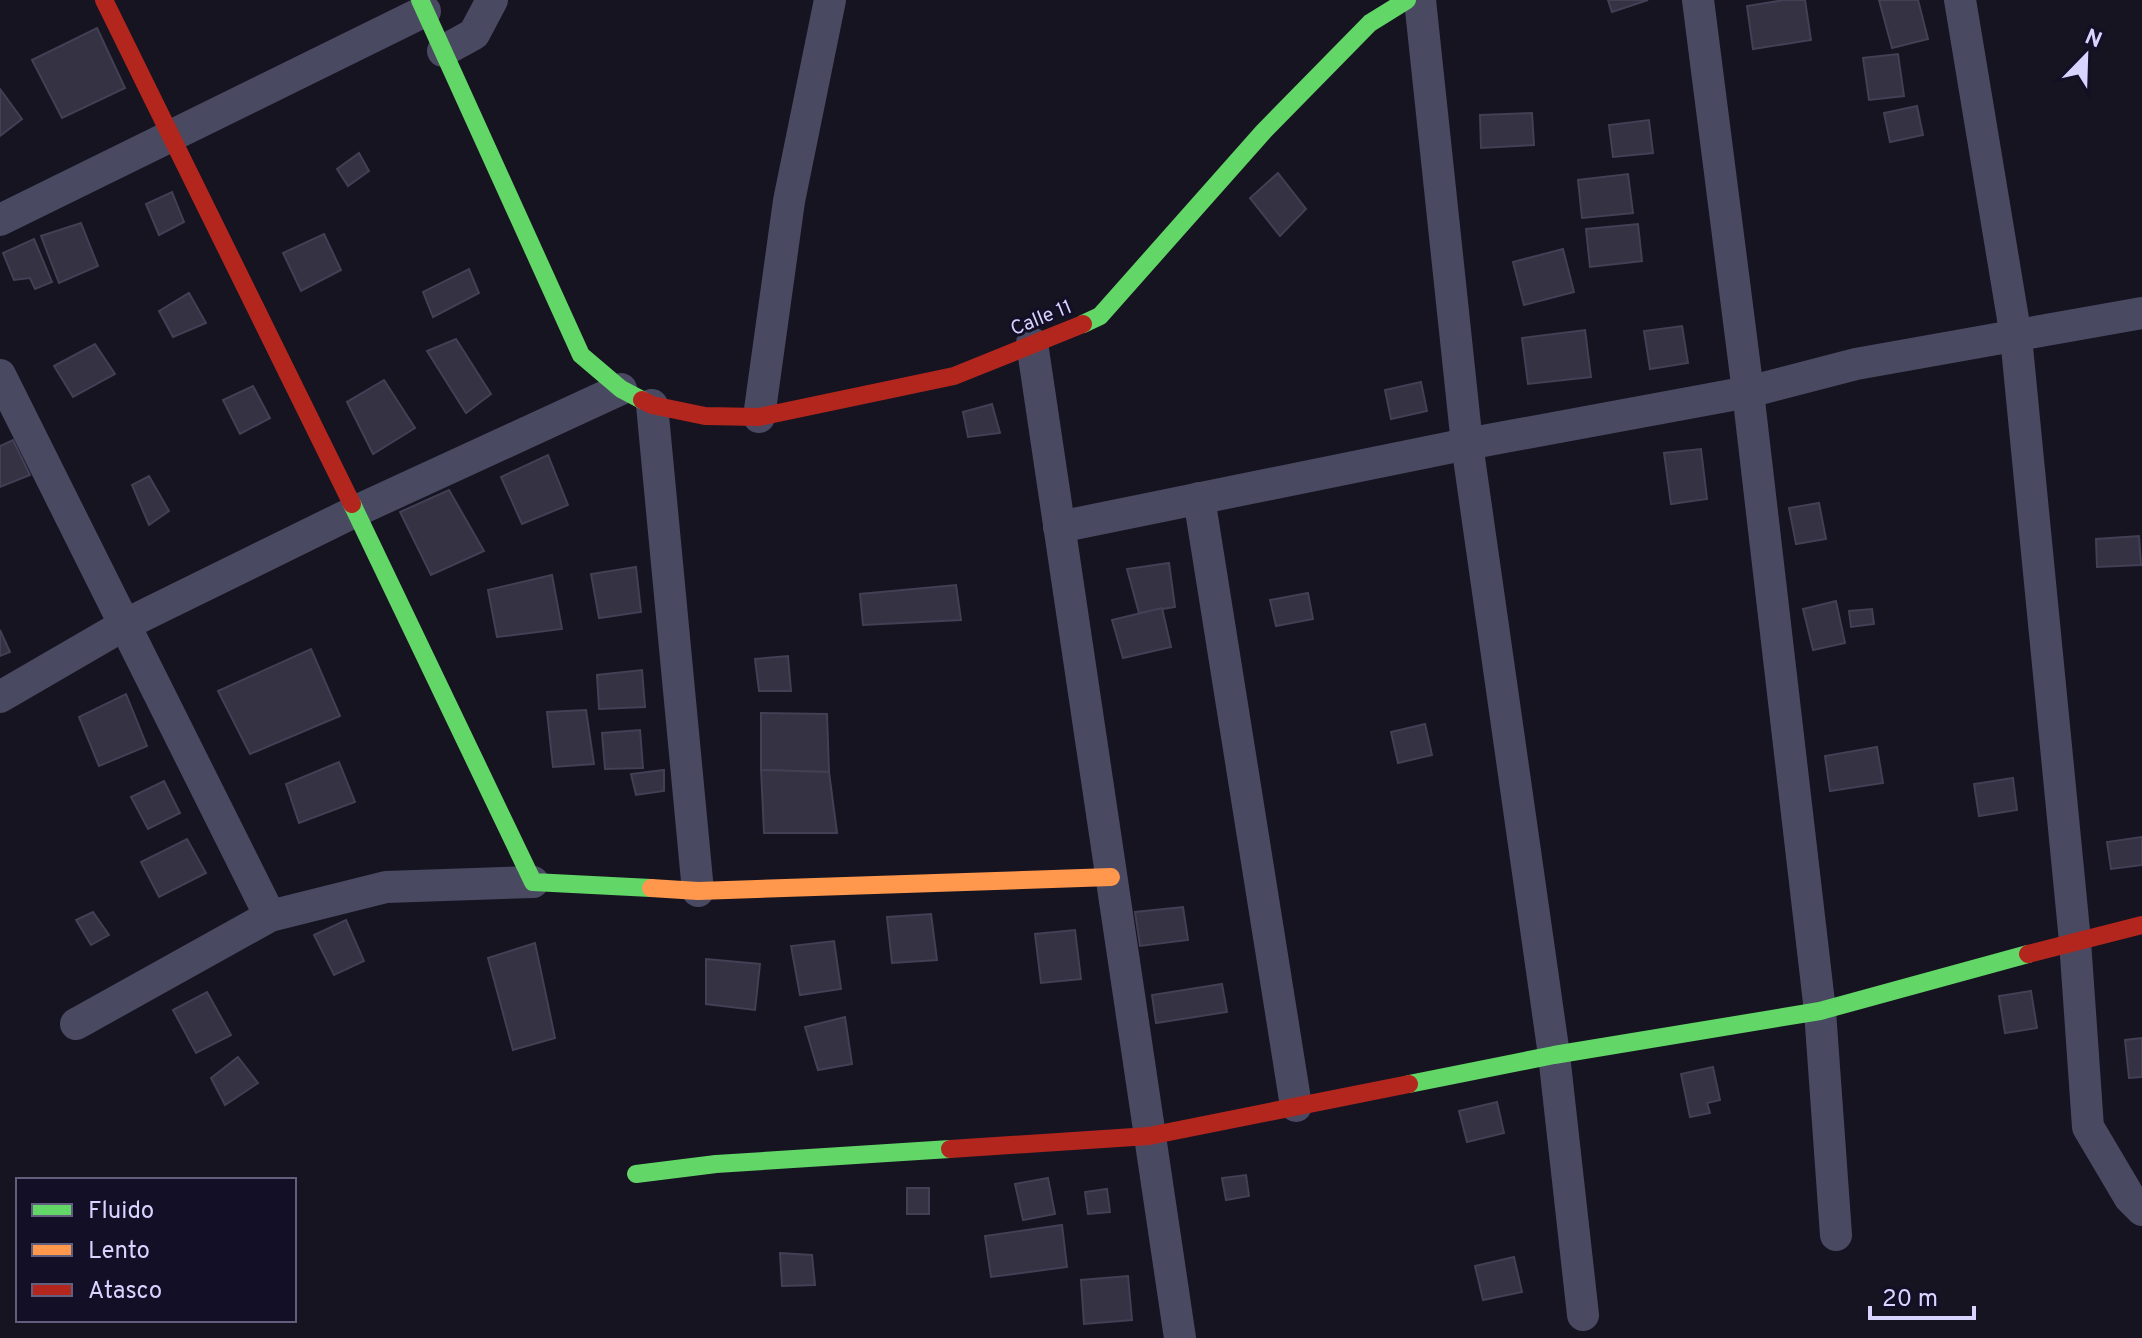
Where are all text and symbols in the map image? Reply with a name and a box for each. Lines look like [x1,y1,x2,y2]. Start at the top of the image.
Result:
north arrow [2046,16,2126,96]
text: N [2080,24,2105,55]
street label: Calle 11 [1007,295,1076,343]
legend [16,1178,296,1322]
text: Fluido [88,1197,154,1227]
text: Lento [88,1237,150,1267]
scale bar [1870,1270,1974,1320]
text: Atasco [88,1277,162,1307]
text: 20 m [1882,1285,1938,1315]

